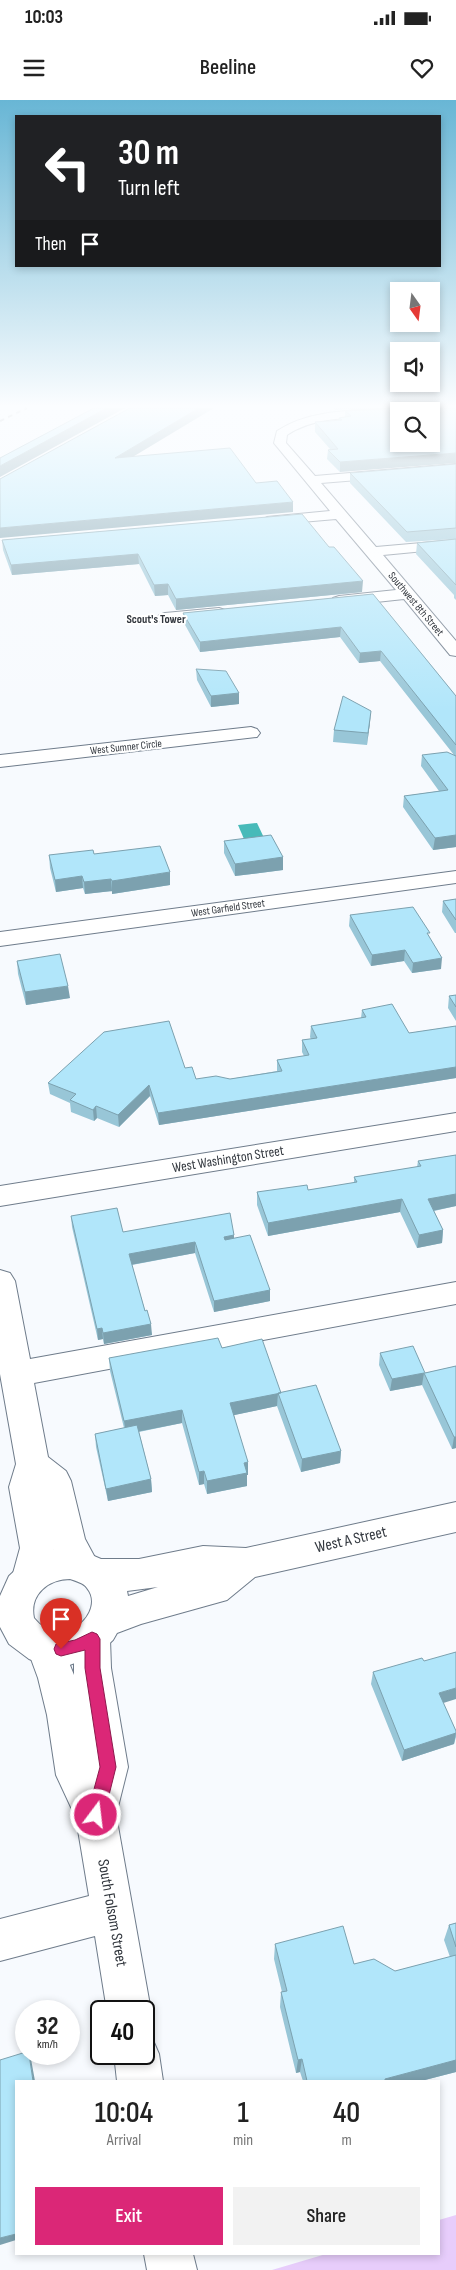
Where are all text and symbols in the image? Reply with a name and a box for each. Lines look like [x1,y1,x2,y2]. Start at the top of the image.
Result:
text: 10:03 [25,6,63,29]
icon: menu [20,54,48,82]
text: Beeline [200,54,256,81]
icon: heart [408,54,436,82]
text: 30 m [118,132,179,175]
icon: left [35,135,100,200]
text: Turn left [118,175,180,202]
icon: arrive [76,230,104,258]
text: Then [35,233,66,256]
north arrow [390,282,440,332]
map controls [390,282,440,452]
button: sound [390,342,440,392]
button: search [390,402,440,452]
street label: Southwest 8th Street [386,569,447,639]
district label: Scout's Tower [126,612,186,627]
street label: West Sumner Circle [89,737,163,757]
street label: West Garfield Street [190,896,266,920]
street label: West Washington Street [171,1142,285,1176]
street label: West A Street [313,1523,389,1557]
pin [40,1598,82,1649]
icon: arrive [47,1605,75,1633]
position arrow [69,1788,121,1840]
street label: South Folsom Street [93,1858,131,1968]
speed limit sign: 40 [90,2000,155,2065]
text: 32 [36,2011,59,2042]
text: km/h [37,2037,58,2052]
text: 10:04 [95,2095,153,2131]
text: 1 [237,2095,249,2131]
text: 40 [333,2095,360,2131]
text: Arrival [107,2131,141,2150]
text: min [233,2131,253,2150]
text: m [341,2131,352,2150]
button: Exit [35,2187,223,2245]
button: Share [233,2187,420,2245]

